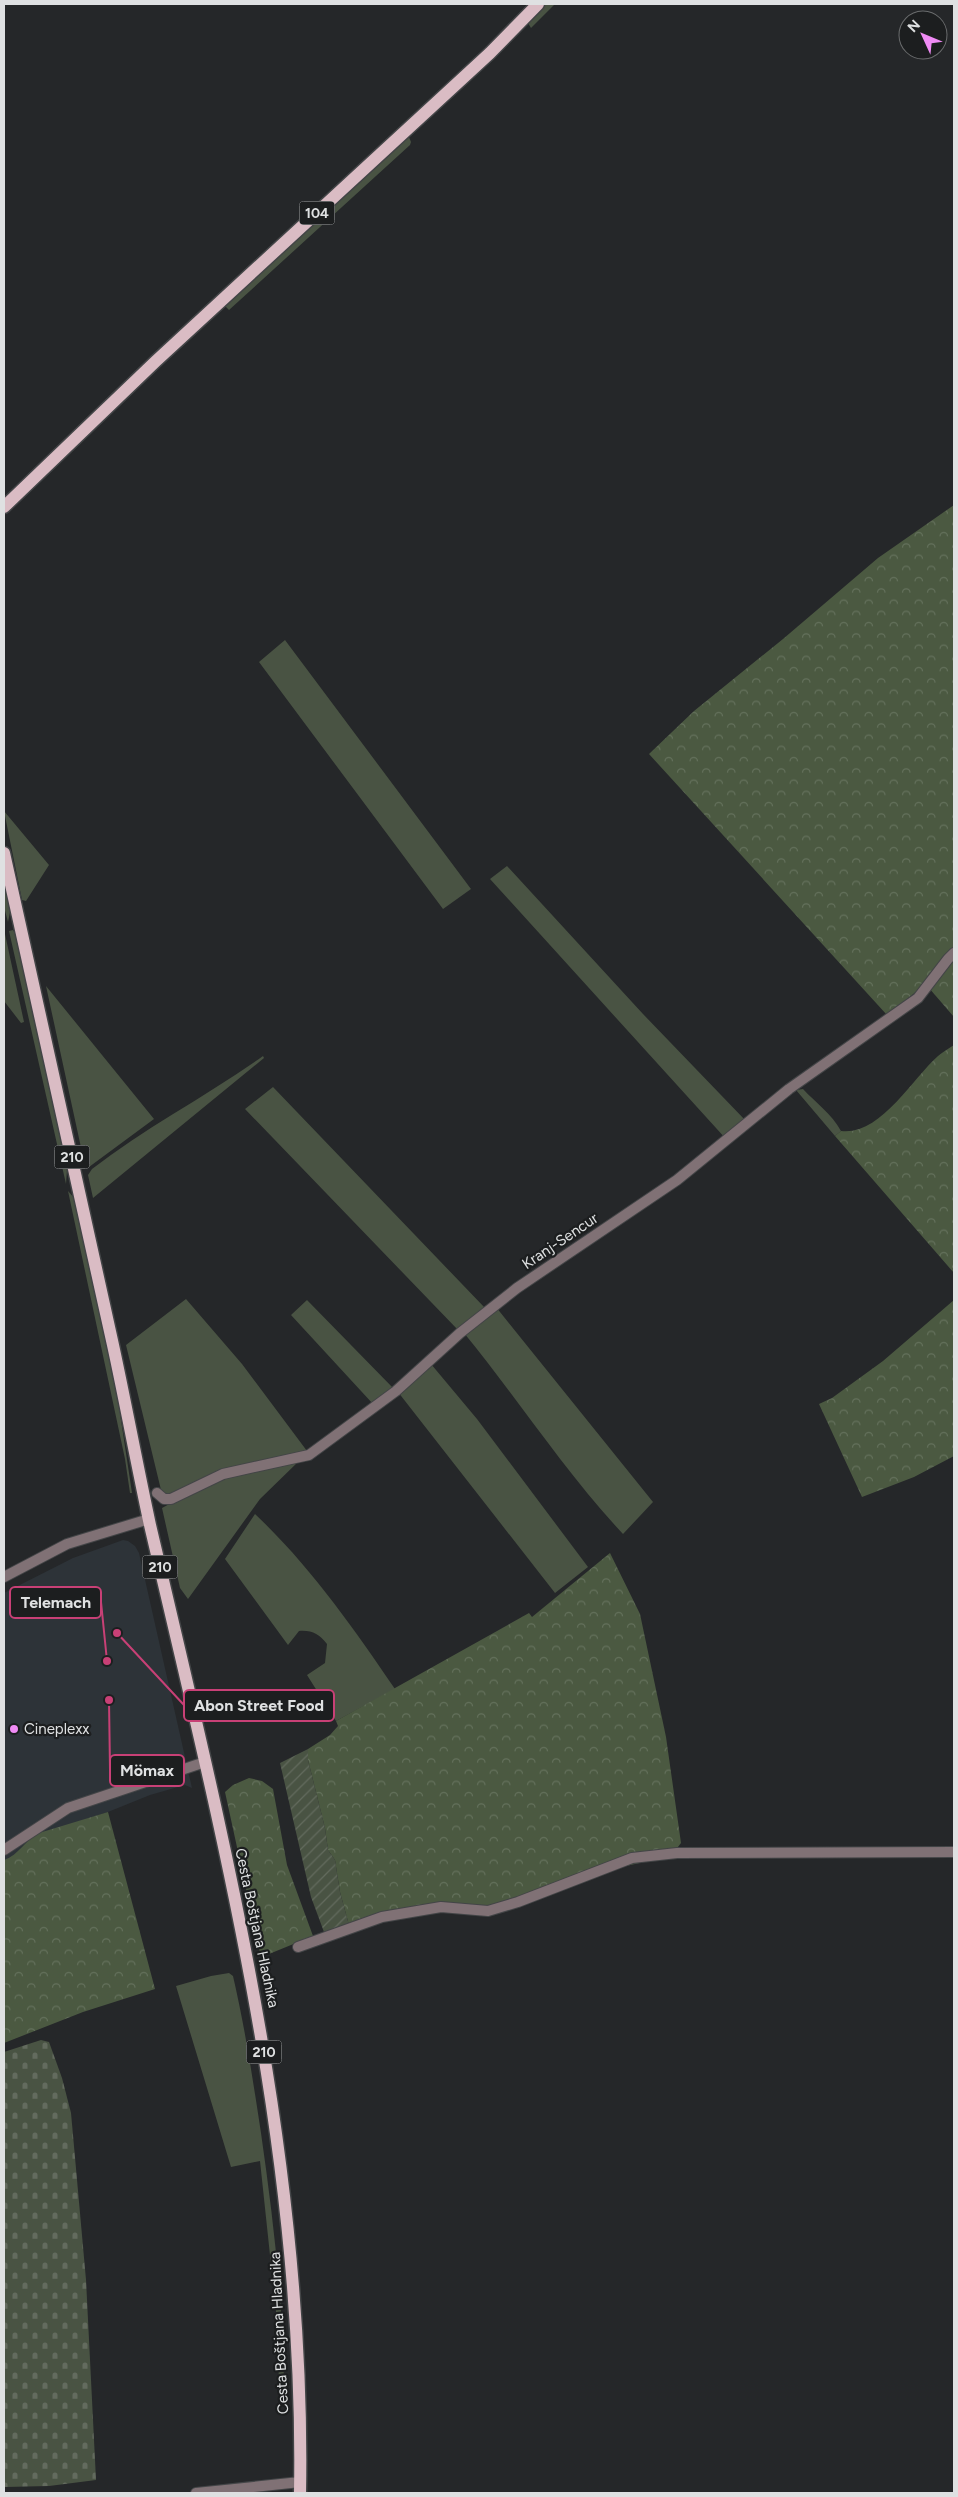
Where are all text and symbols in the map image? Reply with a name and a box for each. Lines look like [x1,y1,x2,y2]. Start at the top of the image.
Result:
north arrow [898,10,948,60]
text: N [904,17,924,36]
road number: 104 [300,202,334,224]
road number: 210 [54,1146,90,1168]
street label: Kranj-Sencur [519,1209,601,1273]
road number: 210 [142,1555,178,1578]
callout: Telemach [10,1587,101,1618]
text: Telemach [21,1593,91,1612]
callout: Abon Street Food [184,1690,334,1721]
text: Abon Street Food [194,1696,324,1715]
place label: Cineplexx [24,1720,89,1738]
marker: Cineplexx [8,1723,20,1735]
callout: Mömax [110,1755,184,1786]
text: Mömax [120,1761,174,1780]
street label: Cesta Boštjana Hladnika [231,1847,283,2009]
road number: 210 [246,2040,282,2064]
street label: Cesta Boštjana Hladnika [266,2251,292,2415]

